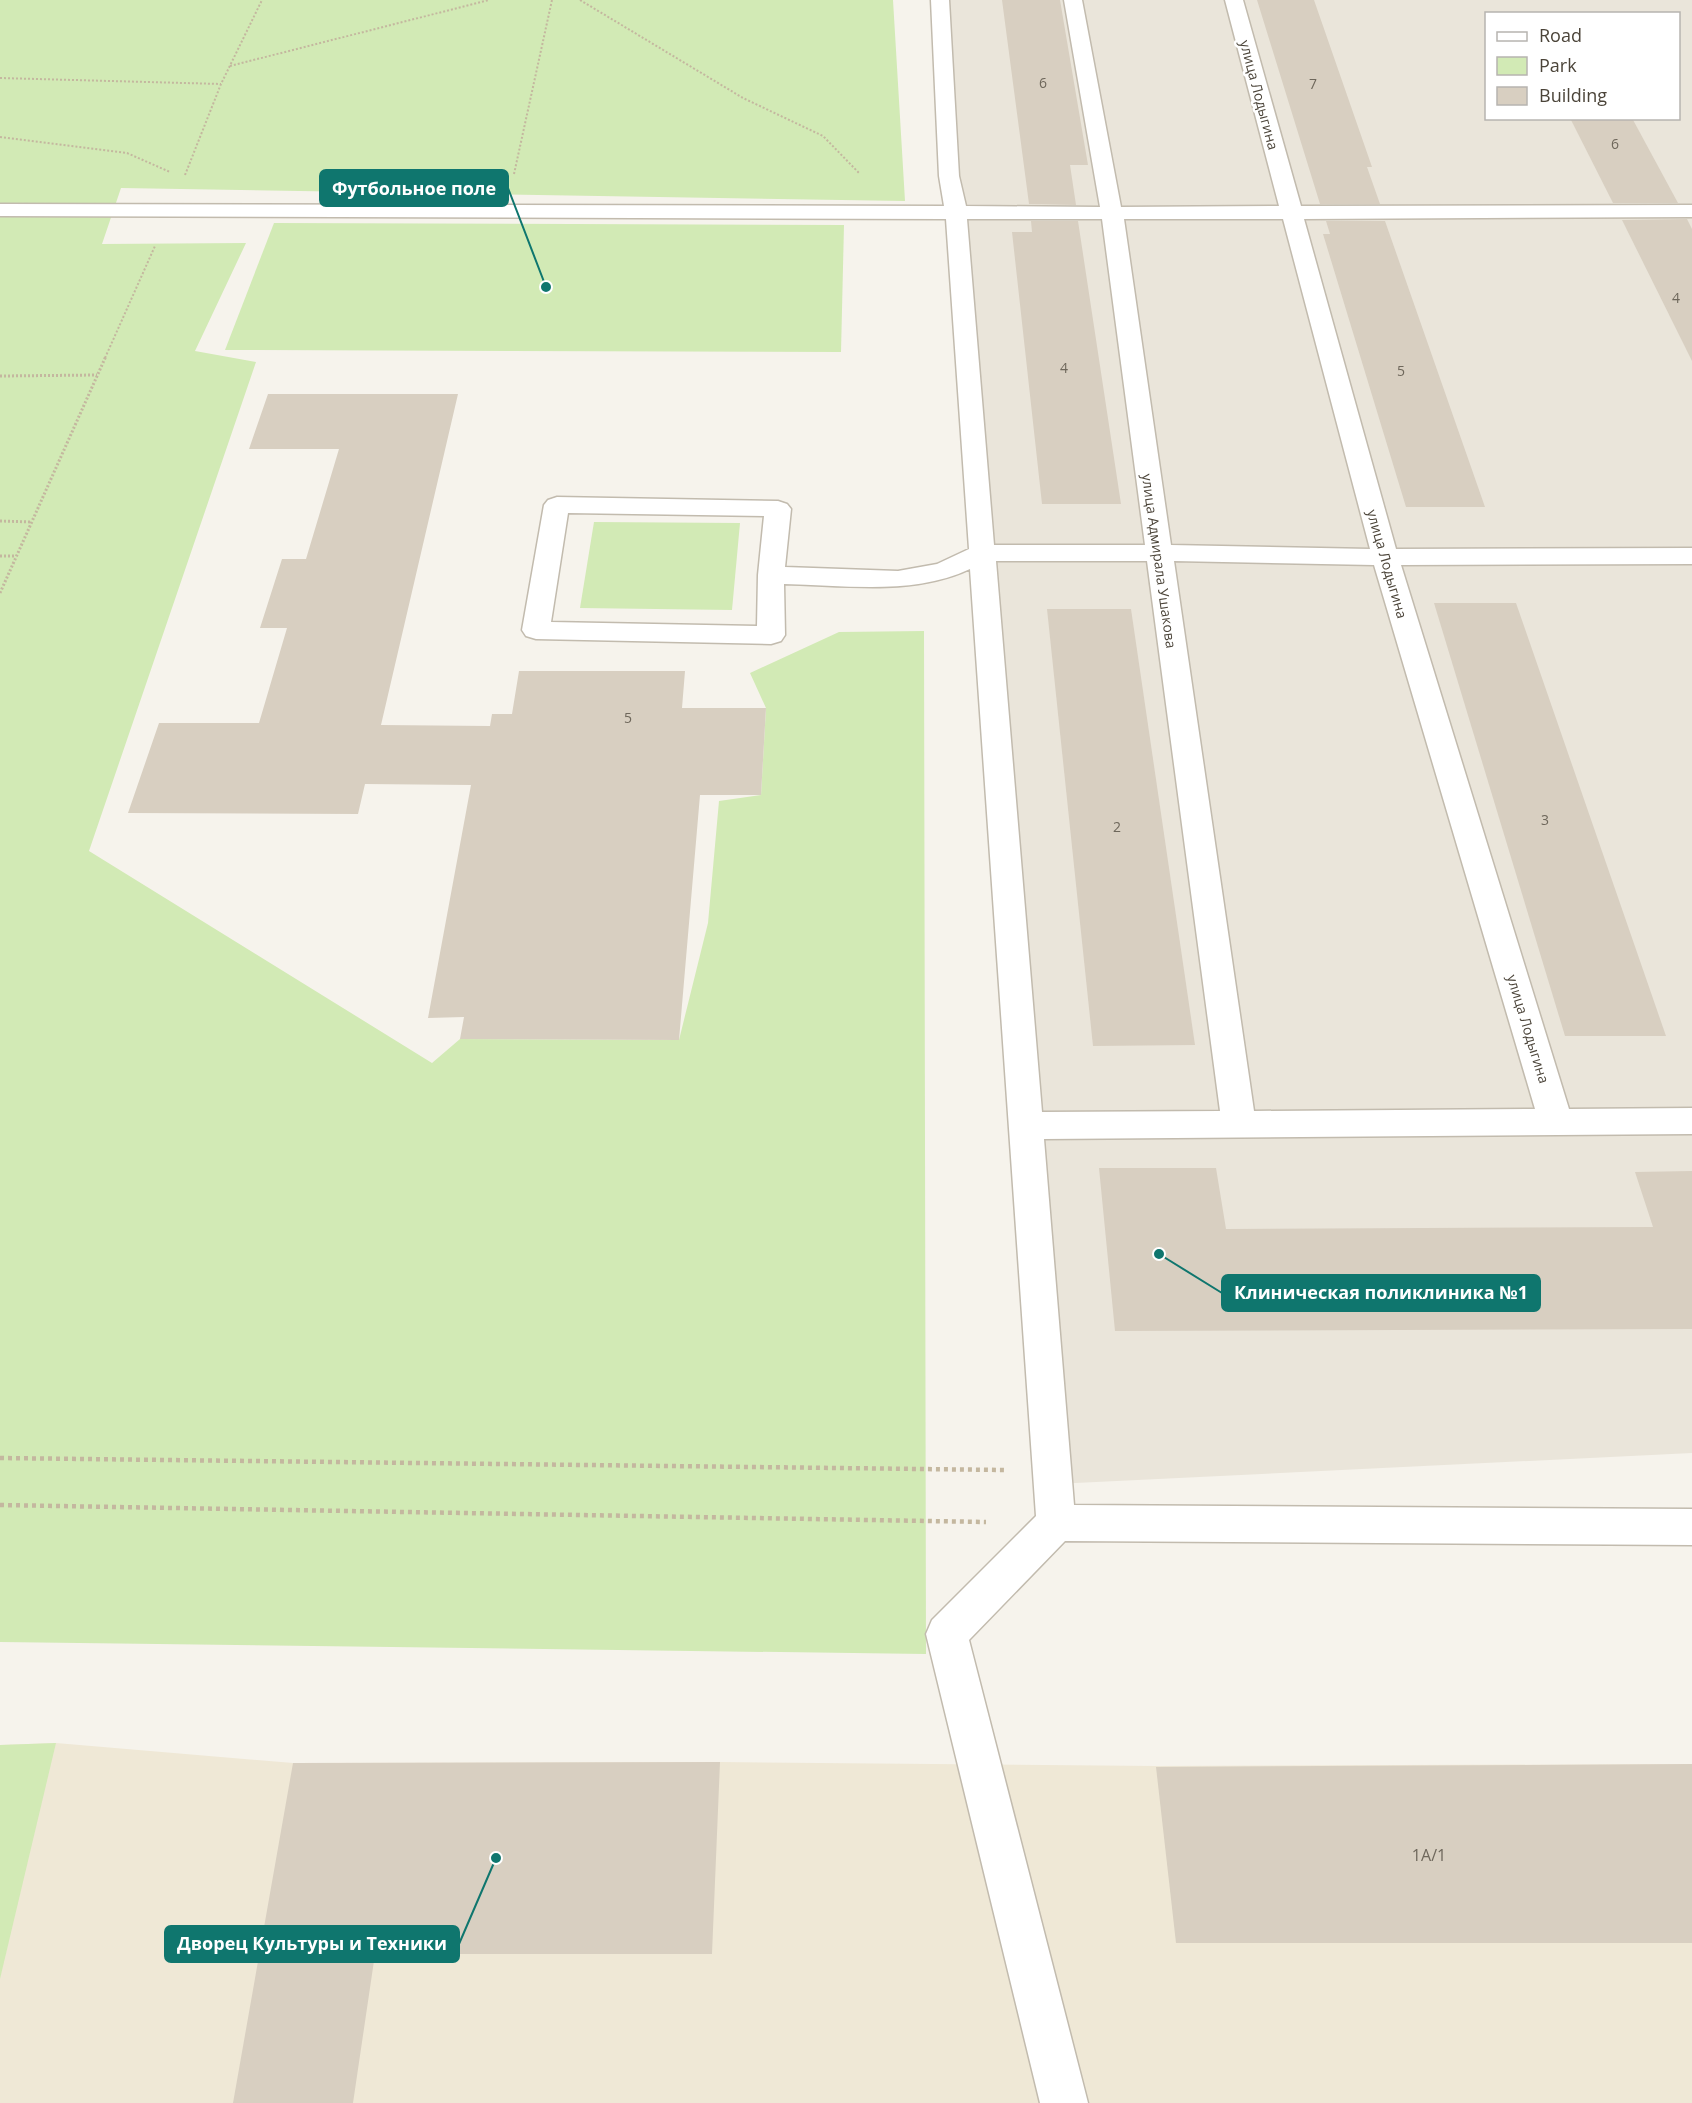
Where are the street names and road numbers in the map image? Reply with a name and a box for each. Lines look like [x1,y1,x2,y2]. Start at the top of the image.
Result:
street label: улица Лодыгина [1236,38,1283,152]
street label: улица Адмирала Ушакова [1138,472,1181,650]
street label: улица Лодыгина [1363,507,1412,621]
street label: улица Лодыгина [1503,972,1554,1086]

